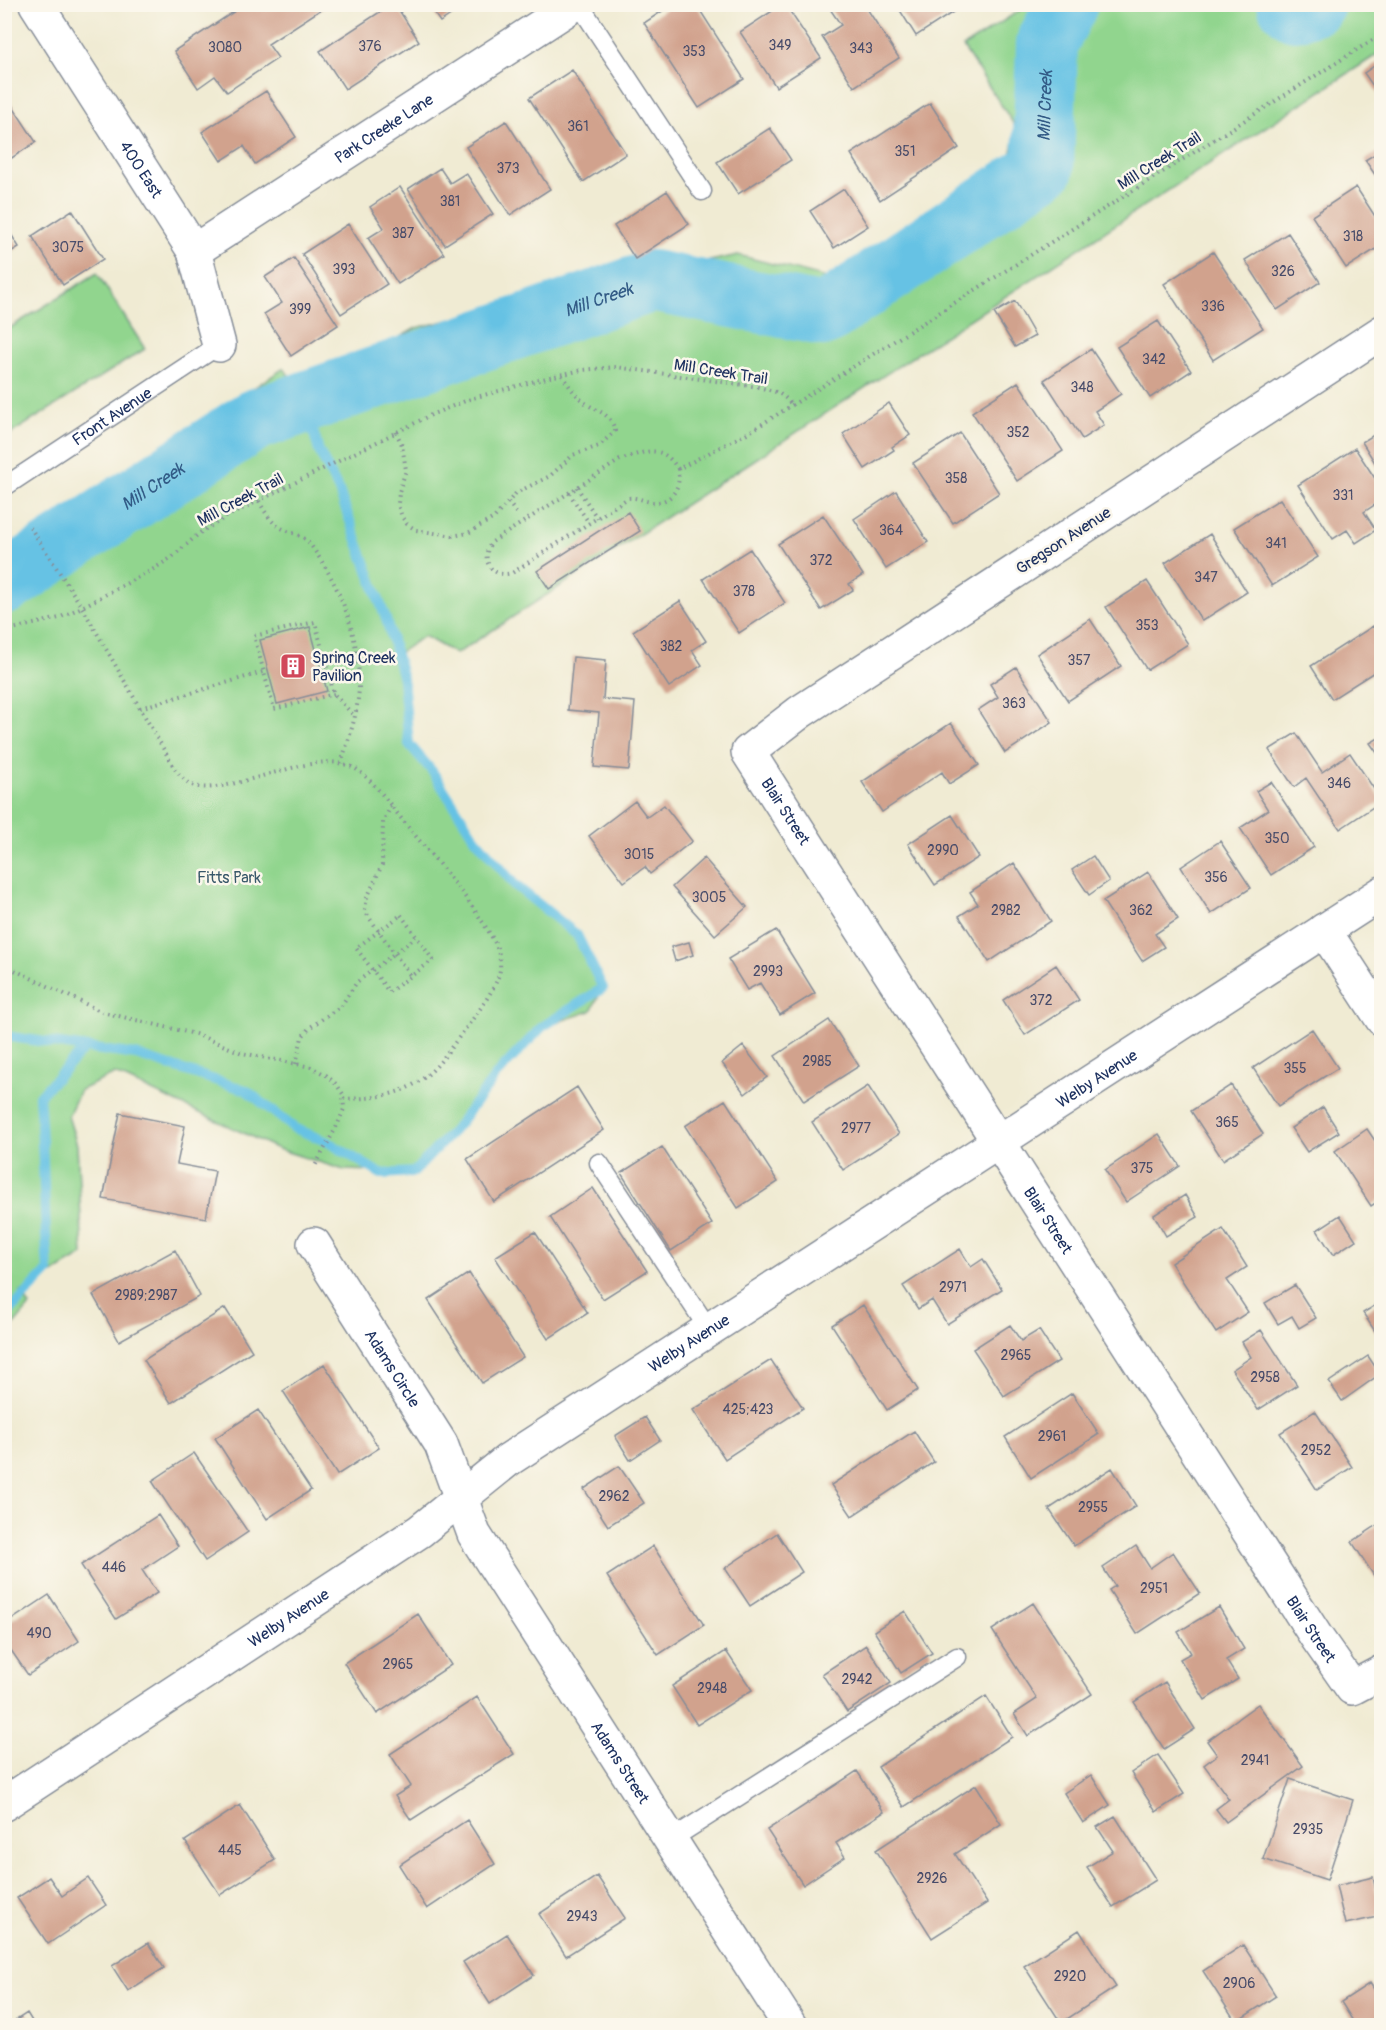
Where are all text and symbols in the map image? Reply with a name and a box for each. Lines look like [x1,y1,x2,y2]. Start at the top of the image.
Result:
house number: 349 [768,37,792,54]
house number: 376 [358,38,382,55]
house number: 3080 [208,39,242,56]
house number: 343 [849,40,873,57]
house number: 353 [682,43,706,60]
water label: Mill Creek [1033,68,1058,142]
street label: Park Creeke Lane [331,90,437,168]
house number: 361 [567,118,589,135]
street label: Mill Creek Trail [1114,127,1205,194]
street label: 400 East [115,137,167,202]
house number: 351 [895,143,915,160]
house number: 373 [496,160,520,177]
house number: 381 [440,193,460,210]
house number: 387 [392,225,415,242]
house number: 318 [1343,228,1363,245]
house number: 3075 [52,239,84,256]
house number: 393 [333,261,356,278]
house number: 326 [1271,263,1295,280]
water label: Mill Creek [561,277,638,323]
house number: 336 [1201,298,1225,315]
house number: 399 [289,301,311,318]
house number: 342 [1142,351,1166,368]
street label: Mill Creek Trail [672,355,769,389]
house number: 348 [1071,379,1094,396]
street label: Front Avenue [68,383,156,450]
house number: 352 [1006,424,1030,441]
water label: Mill Creek [117,457,190,516]
street label: Mill Creek Trail [194,469,287,531]
house number: 358 [945,470,967,487]
house number: 331 [1332,487,1354,504]
street label: Gregson Avenue [1012,503,1115,579]
house number: 364 [879,522,903,539]
house number: 341 [1265,535,1287,552]
house number: 372 [809,552,833,569]
house number: 347 [1194,569,1218,586]
house number: 378 [733,583,755,600]
house number: 353 [1135,617,1159,634]
house number: 382 [660,638,683,655]
place label: Spring Creek Pavilion [312,648,396,686]
building icon: Spring Creek Pavilion [278,651,308,681]
house number: 357 [1068,652,1091,669]
house number: 363 [1002,695,1026,712]
street label: Blair Street [756,774,814,849]
house number: 346 [1327,775,1351,792]
house number: 350 [1265,830,1289,847]
house number: 2990 [927,842,959,859]
house number: 3015 [624,846,654,863]
park label: Fitts Park [197,868,261,888]
house number: 356 [1204,869,1228,886]
house number: 3005 [692,889,726,906]
house number: 2982 [991,902,1021,919]
house number: 362 [1129,902,1153,919]
house number: 2993 [753,963,783,980]
house number: 372 [1029,992,1053,1009]
street label: Welby Avenue [1053,1045,1141,1113]
house number: 2985 [802,1053,832,1070]
house number: 355 [1284,1060,1307,1077]
house number: 365 [1215,1114,1239,1131]
house number: 2977 [841,1120,872,1137]
house number: 375 [1131,1160,1153,1177]
street label: Blair Street [1019,1183,1077,1258]
house number: 2971 [939,1279,967,1296]
house number: 2989;2987 [115,1287,178,1304]
street label: Welby Avenue [645,1310,734,1377]
street label: Adams Circle [360,1326,424,1411]
house number: 2965 [1001,1347,1031,1364]
house number: 2958 [1250,1369,1280,1386]
house number: 425;423 [723,1401,774,1418]
house number: 2961 [1038,1428,1066,1445]
house number: 2952 [1301,1442,1331,1459]
house number: 2962 [598,1488,630,1505]
house number: 2955 [1078,1499,1108,1516]
house number: 446 [102,1559,126,1576]
house number: 2951 [1140,1580,1168,1597]
street label: Welby Avenue [245,1584,333,1652]
street label: Blair Street [1282,1592,1340,1667]
house number: 490 [27,1625,51,1642]
house number: 2965 [383,1656,413,1673]
house number: 2942 [842,1671,873,1688]
house number: 2948 [697,1680,727,1697]
street label: Adams Street [586,1718,654,1808]
house number: 2941 [1241,1752,1269,1769]
house number: 2935 [1293,1821,1323,1838]
house number: 445 [218,1842,242,1859]
house number: 2926 [916,1870,948,1887]
house number: 2943 [567,1908,598,1925]
house number: 2920 [1054,1968,1086,1985]
house number: 2906 [1223,1975,1255,1992]

